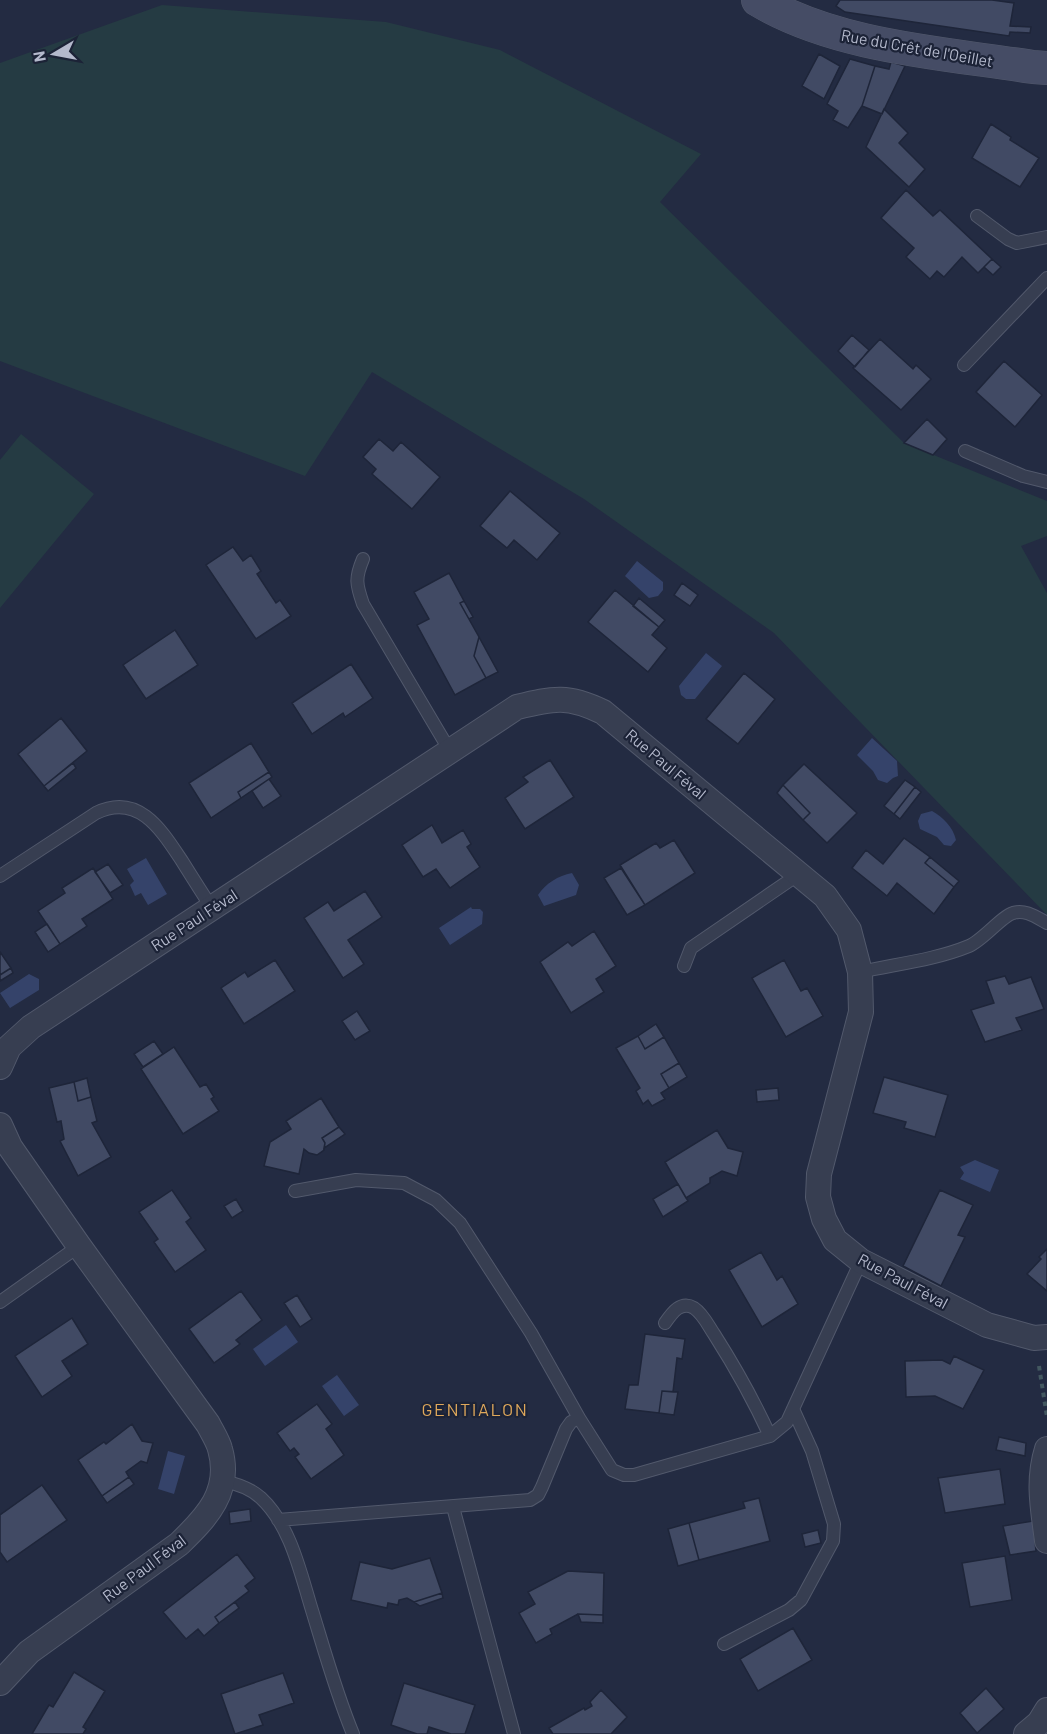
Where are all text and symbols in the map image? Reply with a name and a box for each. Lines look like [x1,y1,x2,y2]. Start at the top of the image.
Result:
north arrow [24,24,84,84]
street label: Rue du Crêt de l'Oeillet [840,25,995,70]
text: N [28,50,49,64]
street label: Rue Paul Féval [622,724,710,803]
street label: Rue Paul Féval [147,885,241,955]
street label: Rue Paul Féval [855,1249,951,1312]
district label: GENTIALON [422,1398,528,1420]
street label: Rue Paul Féval [98,1530,189,1605]

